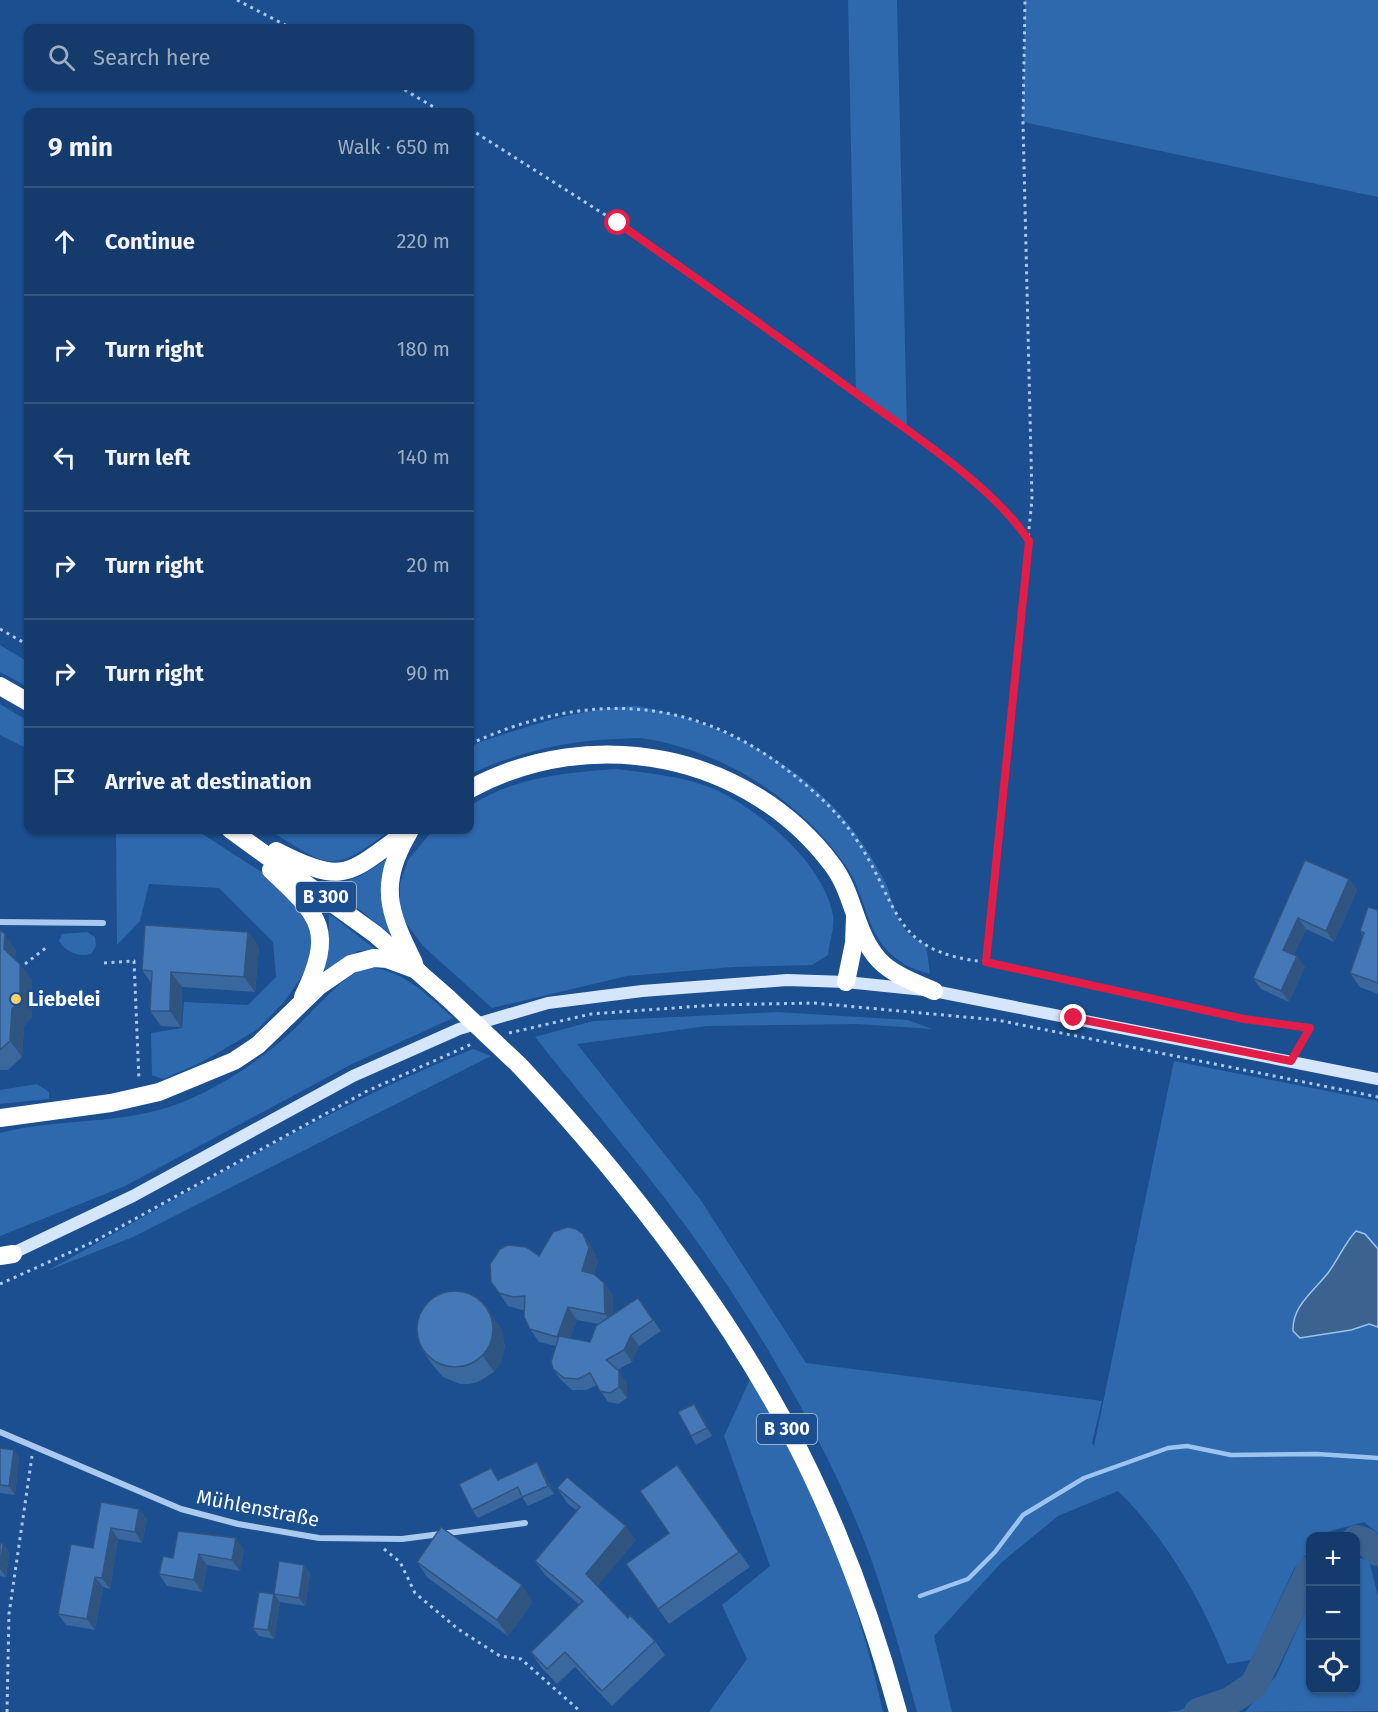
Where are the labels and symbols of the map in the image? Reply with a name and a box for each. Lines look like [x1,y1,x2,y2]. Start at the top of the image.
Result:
route start [604,209,630,235]
road number: B 300 [296,882,356,912]
place label: Liebelei [28,987,100,1011]
marker: Liebelei [9,992,23,1006]
route end [1060,1004,1086,1030]
road number: B 300 [757,1414,817,1444]
street label: Mühlenstraße [195,1484,321,1532]

